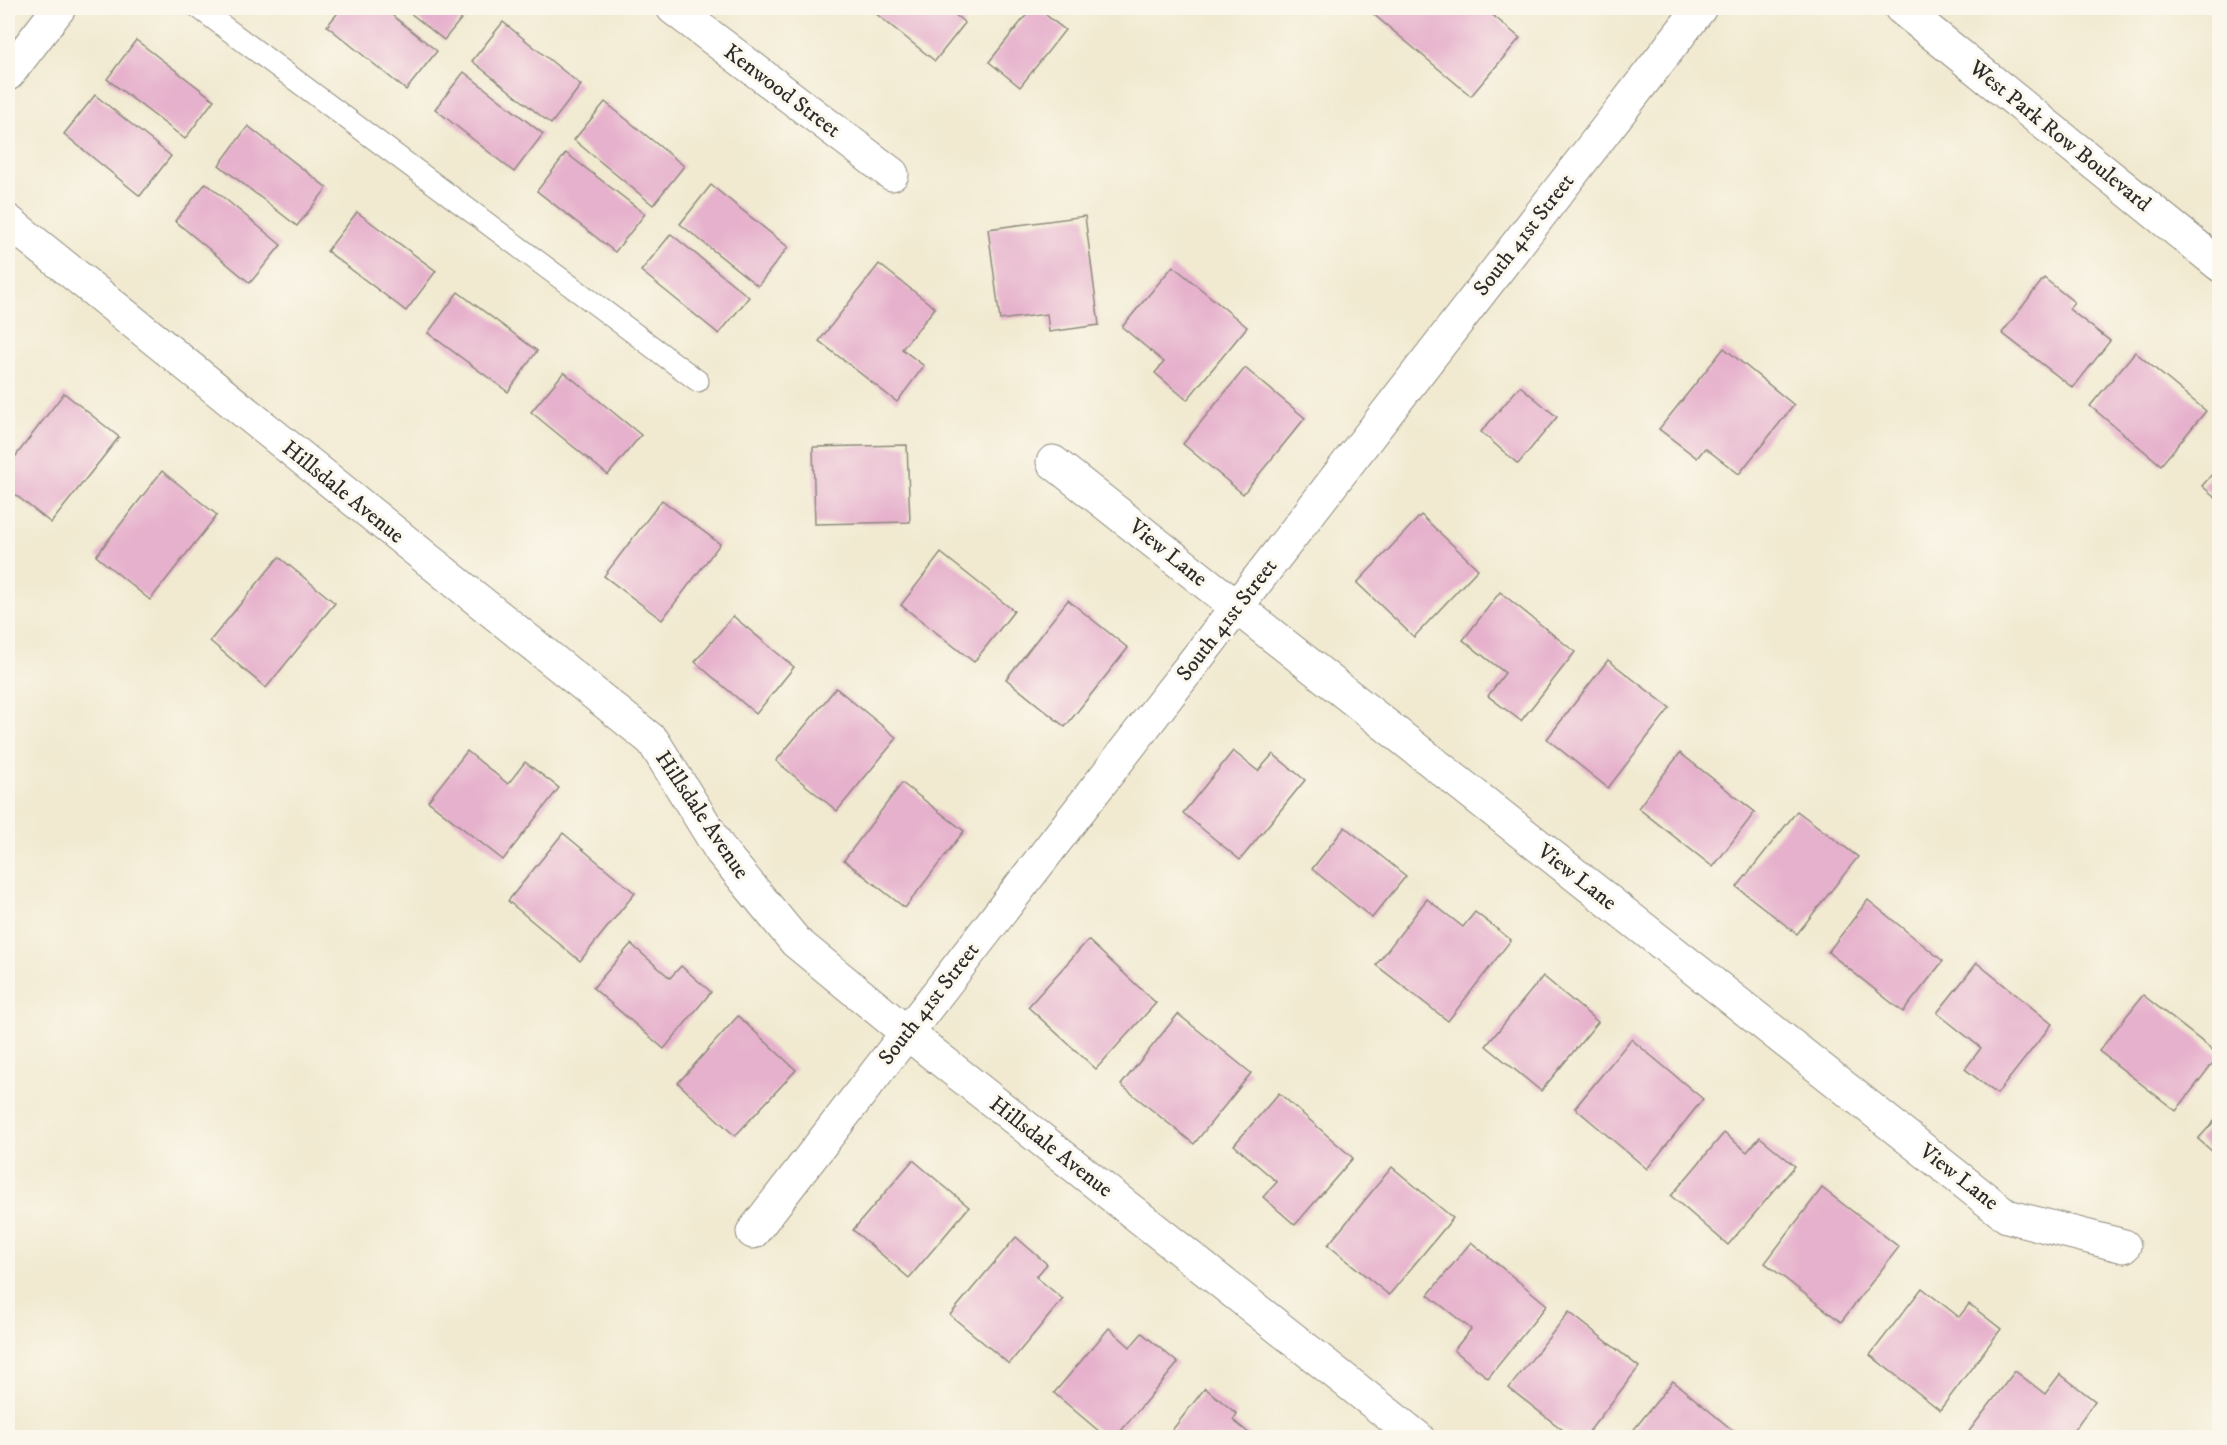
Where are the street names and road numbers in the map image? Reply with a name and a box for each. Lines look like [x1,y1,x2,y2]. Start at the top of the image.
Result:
street label: Kenwood Street [718,38,846,144]
street label: West Park Row Boulevard [1963,54,2156,218]
street label: South 41st Street [1468,168,1580,302]
street label: Hillsdale Avenue [277,435,409,549]
street label: View Lane [1123,513,1213,593]
street label: South 41st Street [1171,553,1283,687]
street label: Hillsdale Avenue [649,746,755,884]
street label: View Lane [1531,837,1622,916]
street label: South 41st Street [873,937,985,1071]
street label: Hillsdale Avenue [984,1091,1118,1203]
street label: View Lane [1913,1137,2004,1216]

